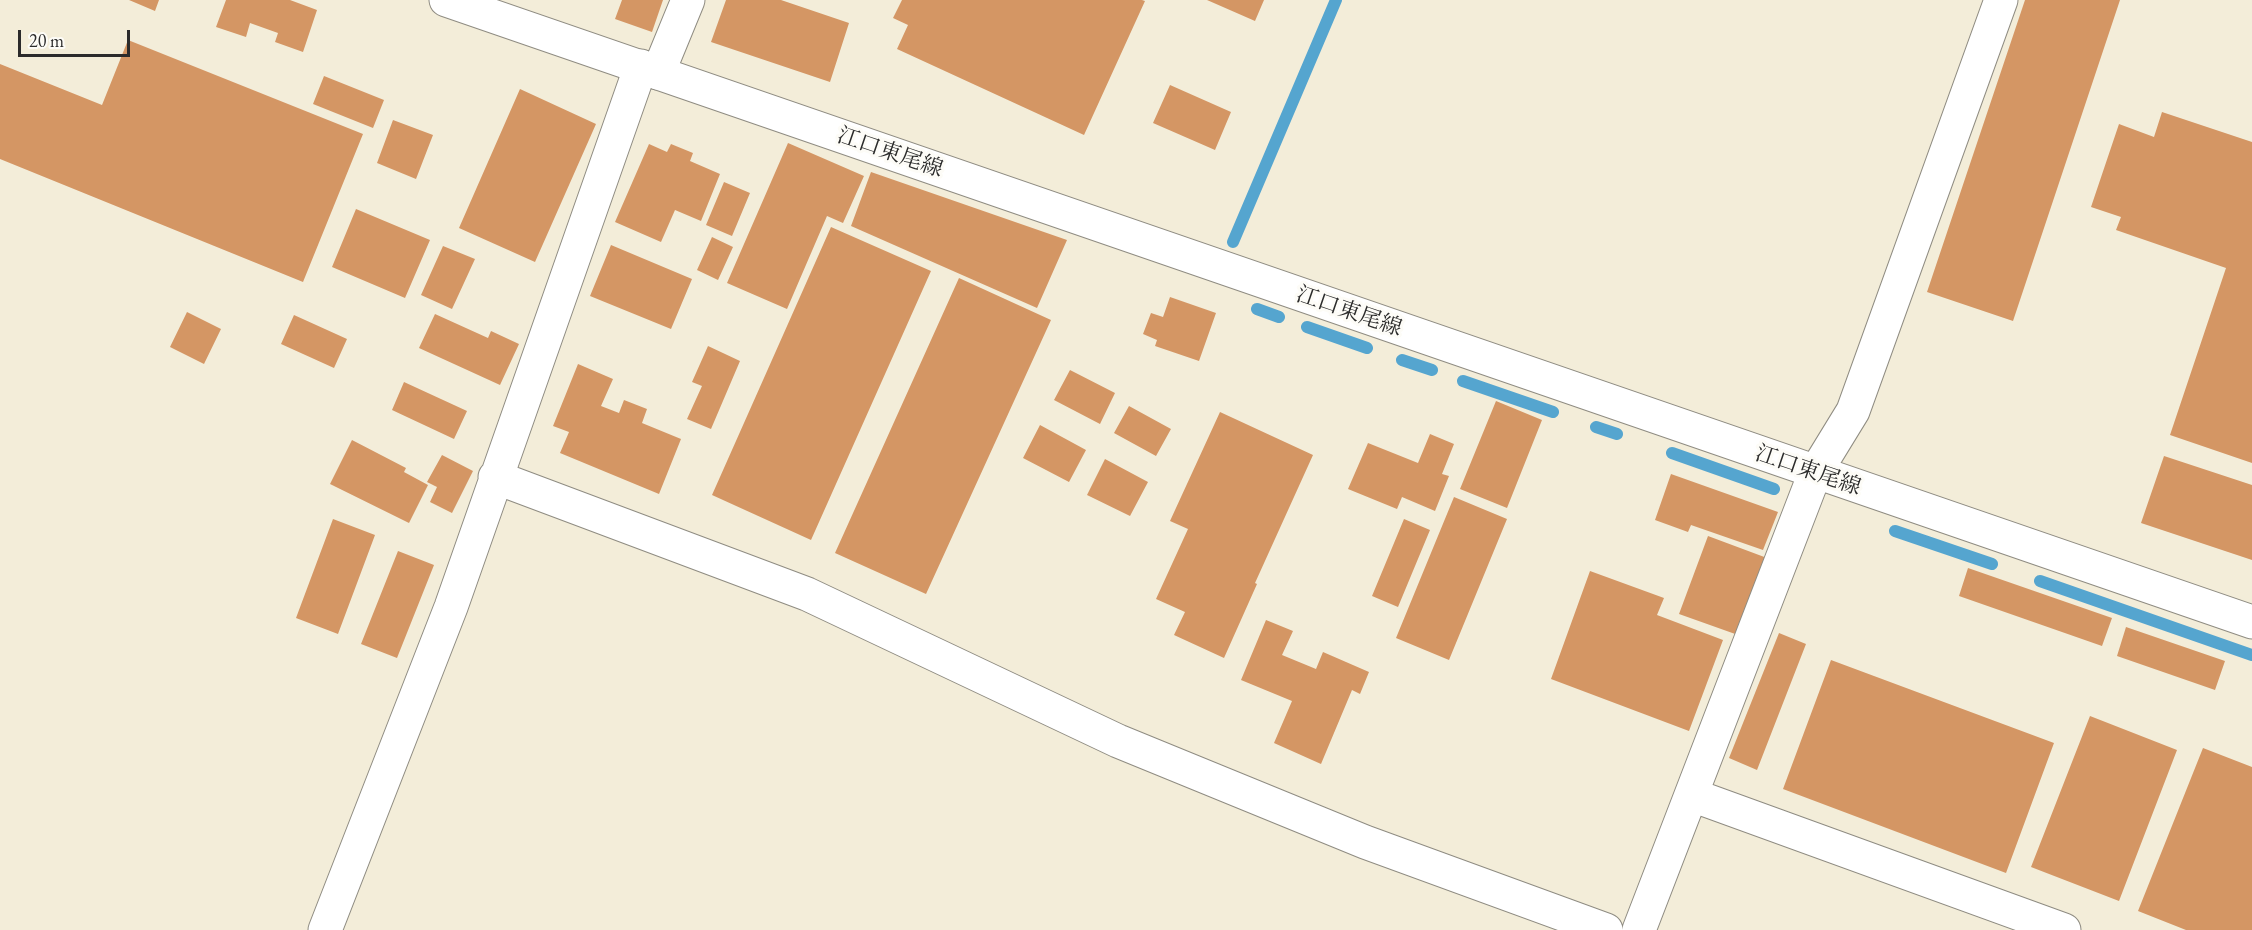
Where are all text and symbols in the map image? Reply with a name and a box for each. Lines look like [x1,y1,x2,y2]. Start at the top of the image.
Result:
scale bar [21,18,134,56]
text: 20 m [29,29,64,52]
street label: 江口東尾線 [834,123,946,183]
street label: 江口東尾線 [1293,282,1405,342]
street label: 江口東尾線 [1752,441,1864,501]

